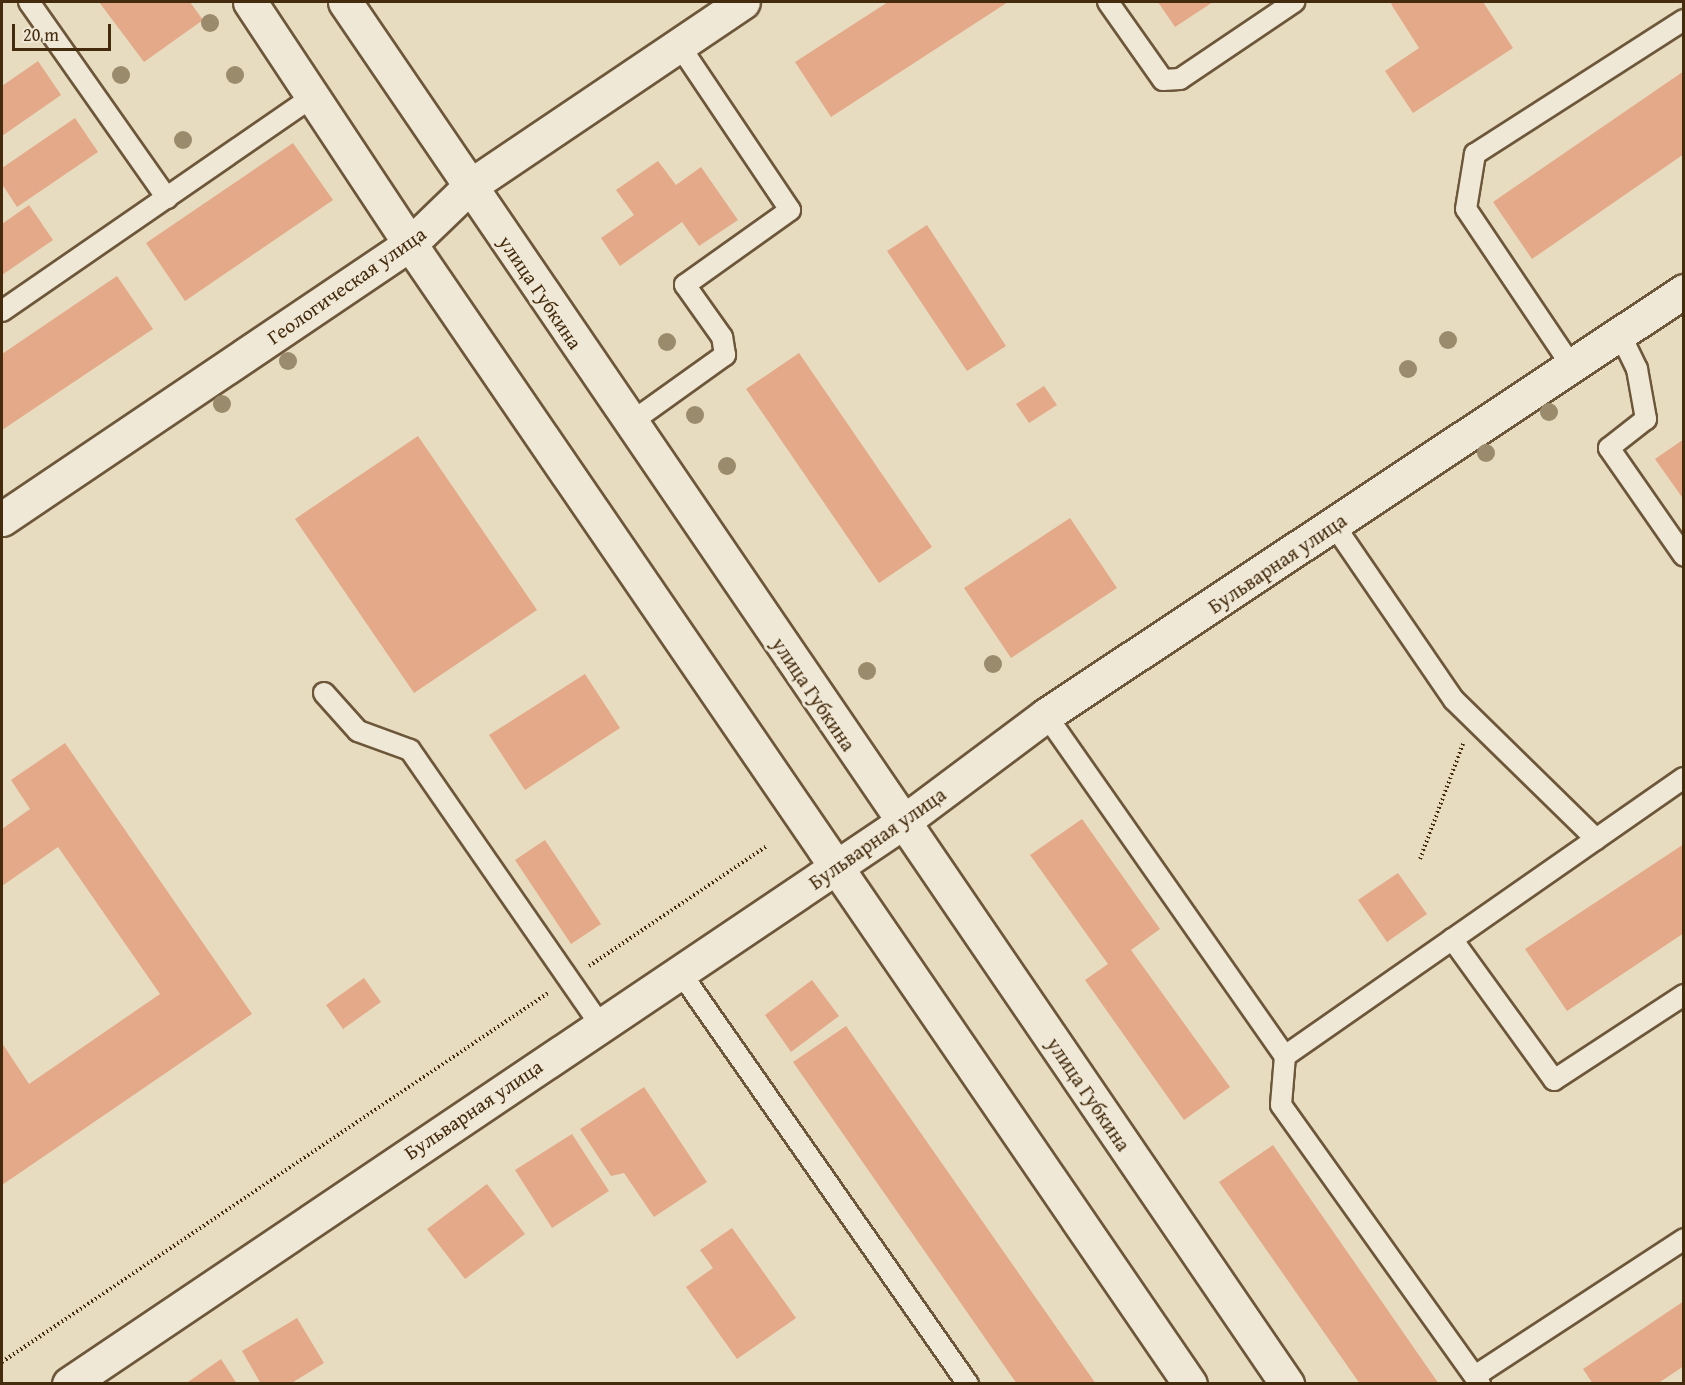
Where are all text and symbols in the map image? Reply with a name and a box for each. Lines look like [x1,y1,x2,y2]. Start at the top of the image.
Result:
scale bar [15,12,114,50]
text: 20 m [23,21,59,48]
street label: Геологическая улица [262,221,430,349]
street label: улица Губкина [494,231,588,353]
street label: Бульварная улица [1203,508,1351,618]
street label: улица Губкина [767,633,861,755]
street label: Бульварная улица [804,782,950,894]
street label: улица Губкина [1042,1033,1136,1155]
street label: Бульварная улица [399,1054,547,1164]

